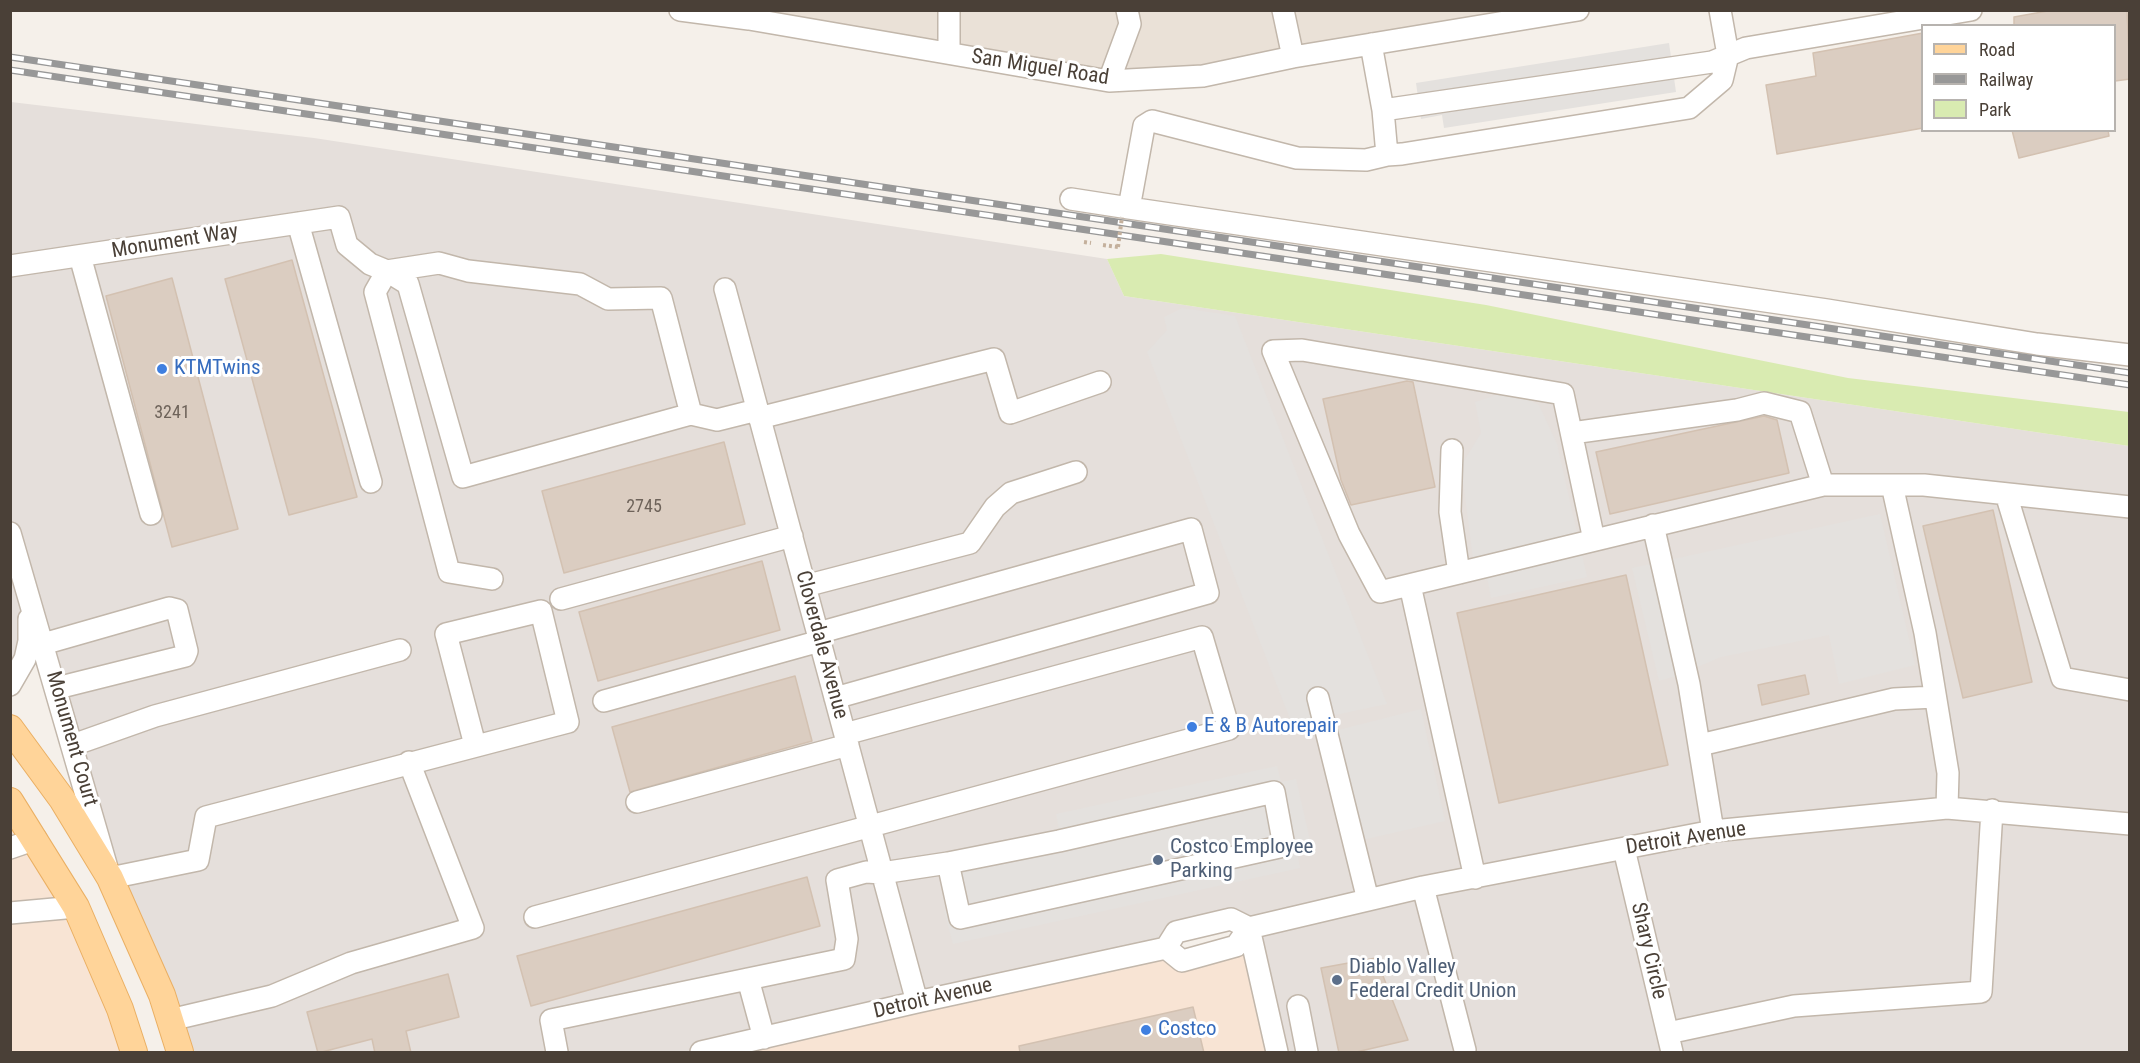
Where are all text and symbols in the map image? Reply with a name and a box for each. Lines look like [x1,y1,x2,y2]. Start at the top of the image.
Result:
legend [1921,24,2116,132]
text: Road [1979,39,2015,60]
street label: San Miguel Road [969,45,1111,91]
text: Railway [1979,69,2033,90]
text: Park [1979,99,2011,120]
street label: Monument Way [110,220,240,264]
place label: KTMTwins [174,356,261,382]
marker: KTMTwins [155,362,169,376]
house number: 3241 [154,402,190,424]
house number: 2745 [626,496,662,518]
street label: Cloverdale Avenue [789,568,853,722]
street label: Monument Court [40,669,102,809]
place label: E & B Autorepair [1204,714,1338,740]
marker: E & B Autorepair [1185,720,1199,734]
street label: Detroit Avenue [1624,817,1748,861]
place label: Costco Employee Parking [1170,835,1313,885]
marker: Costco Employee Parking [1151,853,1165,867]
street label: Shary Circle [1625,900,1671,1002]
place label: Diablo Valley Federal Credit Union [1349,955,1516,1005]
street label: Detroit Avenue [871,973,995,1025]
marker: Diablo Valley Federal Credit Union [1330,973,1344,987]
place label: Costco [1158,1017,1216,1043]
marker: Costco [1139,1023,1153,1037]

